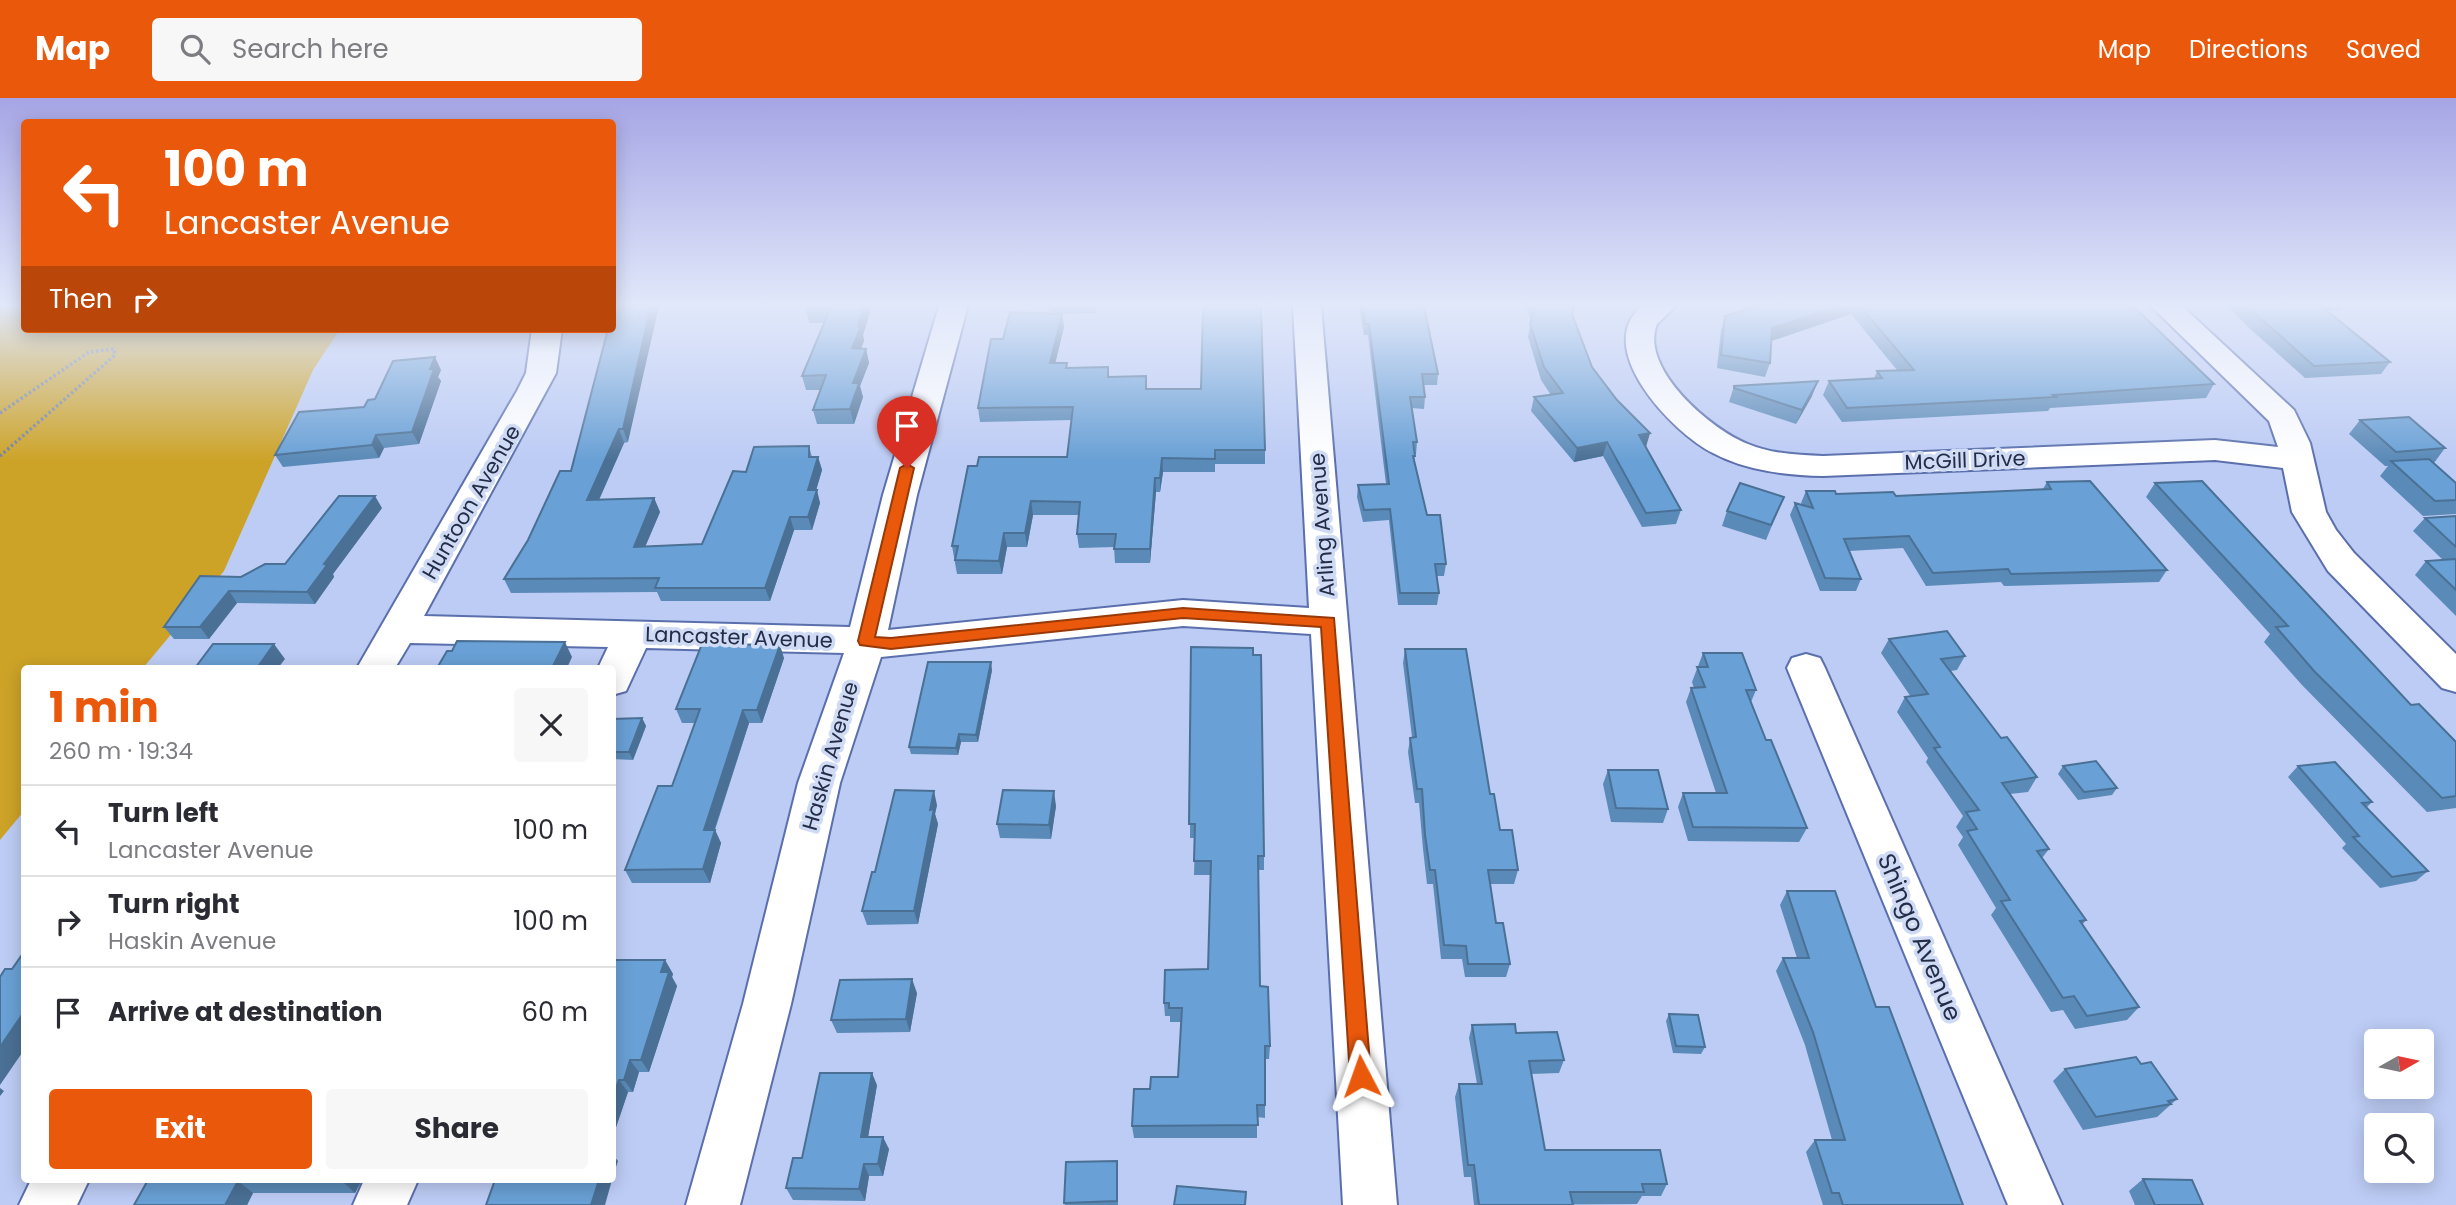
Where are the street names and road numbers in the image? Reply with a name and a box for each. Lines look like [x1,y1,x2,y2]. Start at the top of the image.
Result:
street label: Huntoon Avenue [415,419,527,585]
street label: McGill Drive [1904,443,2026,477]
street label: Arling Avenue [1302,452,1342,598]
street label: Lancaster Avenue [645,619,833,655]
street label: Haskin Avenue [795,678,865,834]
street label: Shingo Avenue [1870,848,1970,1026]

